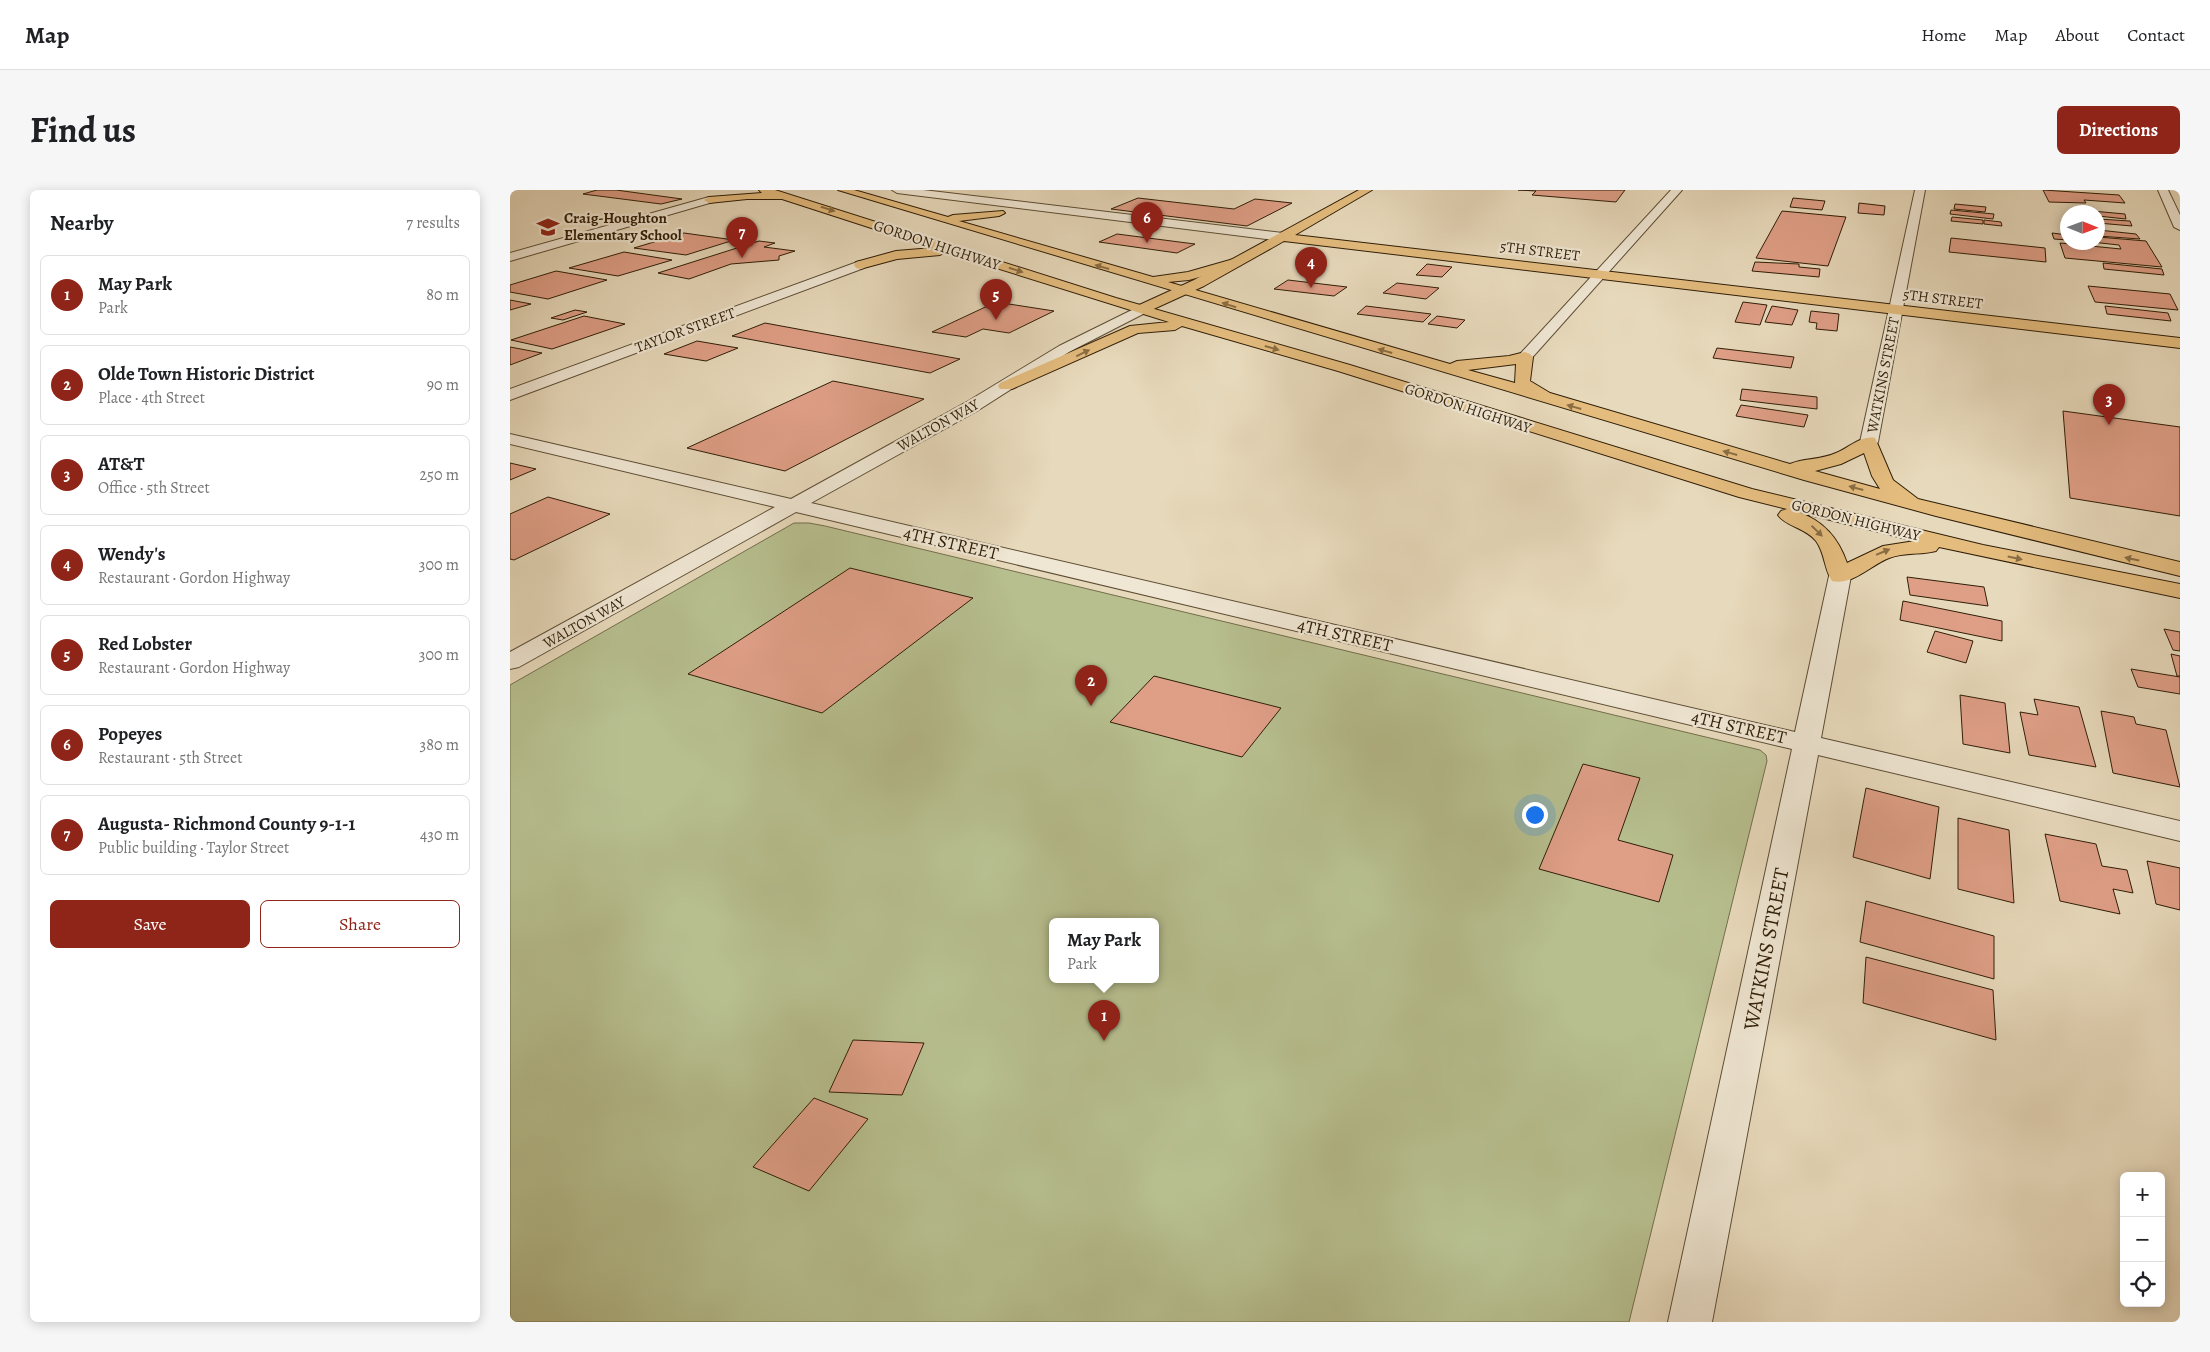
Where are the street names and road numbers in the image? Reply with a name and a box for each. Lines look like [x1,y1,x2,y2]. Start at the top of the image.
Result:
street label: GORDON HIGHWAY [871,215,1004,275]
street label: 5TH STREET [1499,236,1582,266]
street label: 5TH STREET [1902,284,1985,314]
street label: TAYLOR STREET [632,302,739,357]
street label: WATKINS STREET [1862,315,1904,436]
street label: GORDON HIGHWAY [1402,378,1535,438]
street label: WALTON WAY [893,394,983,456]
street label: GORDON HIGHWAY [1790,494,1923,546]
street label: 4TH STREET [901,520,1001,566]
street label: WALTON WAY [539,591,629,653]
street label: 4TH STREET [1295,612,1395,658]
street label: 4TH STREET [1689,704,1789,750]
street label: WATKINS STREET [1736,865,1796,1034]

